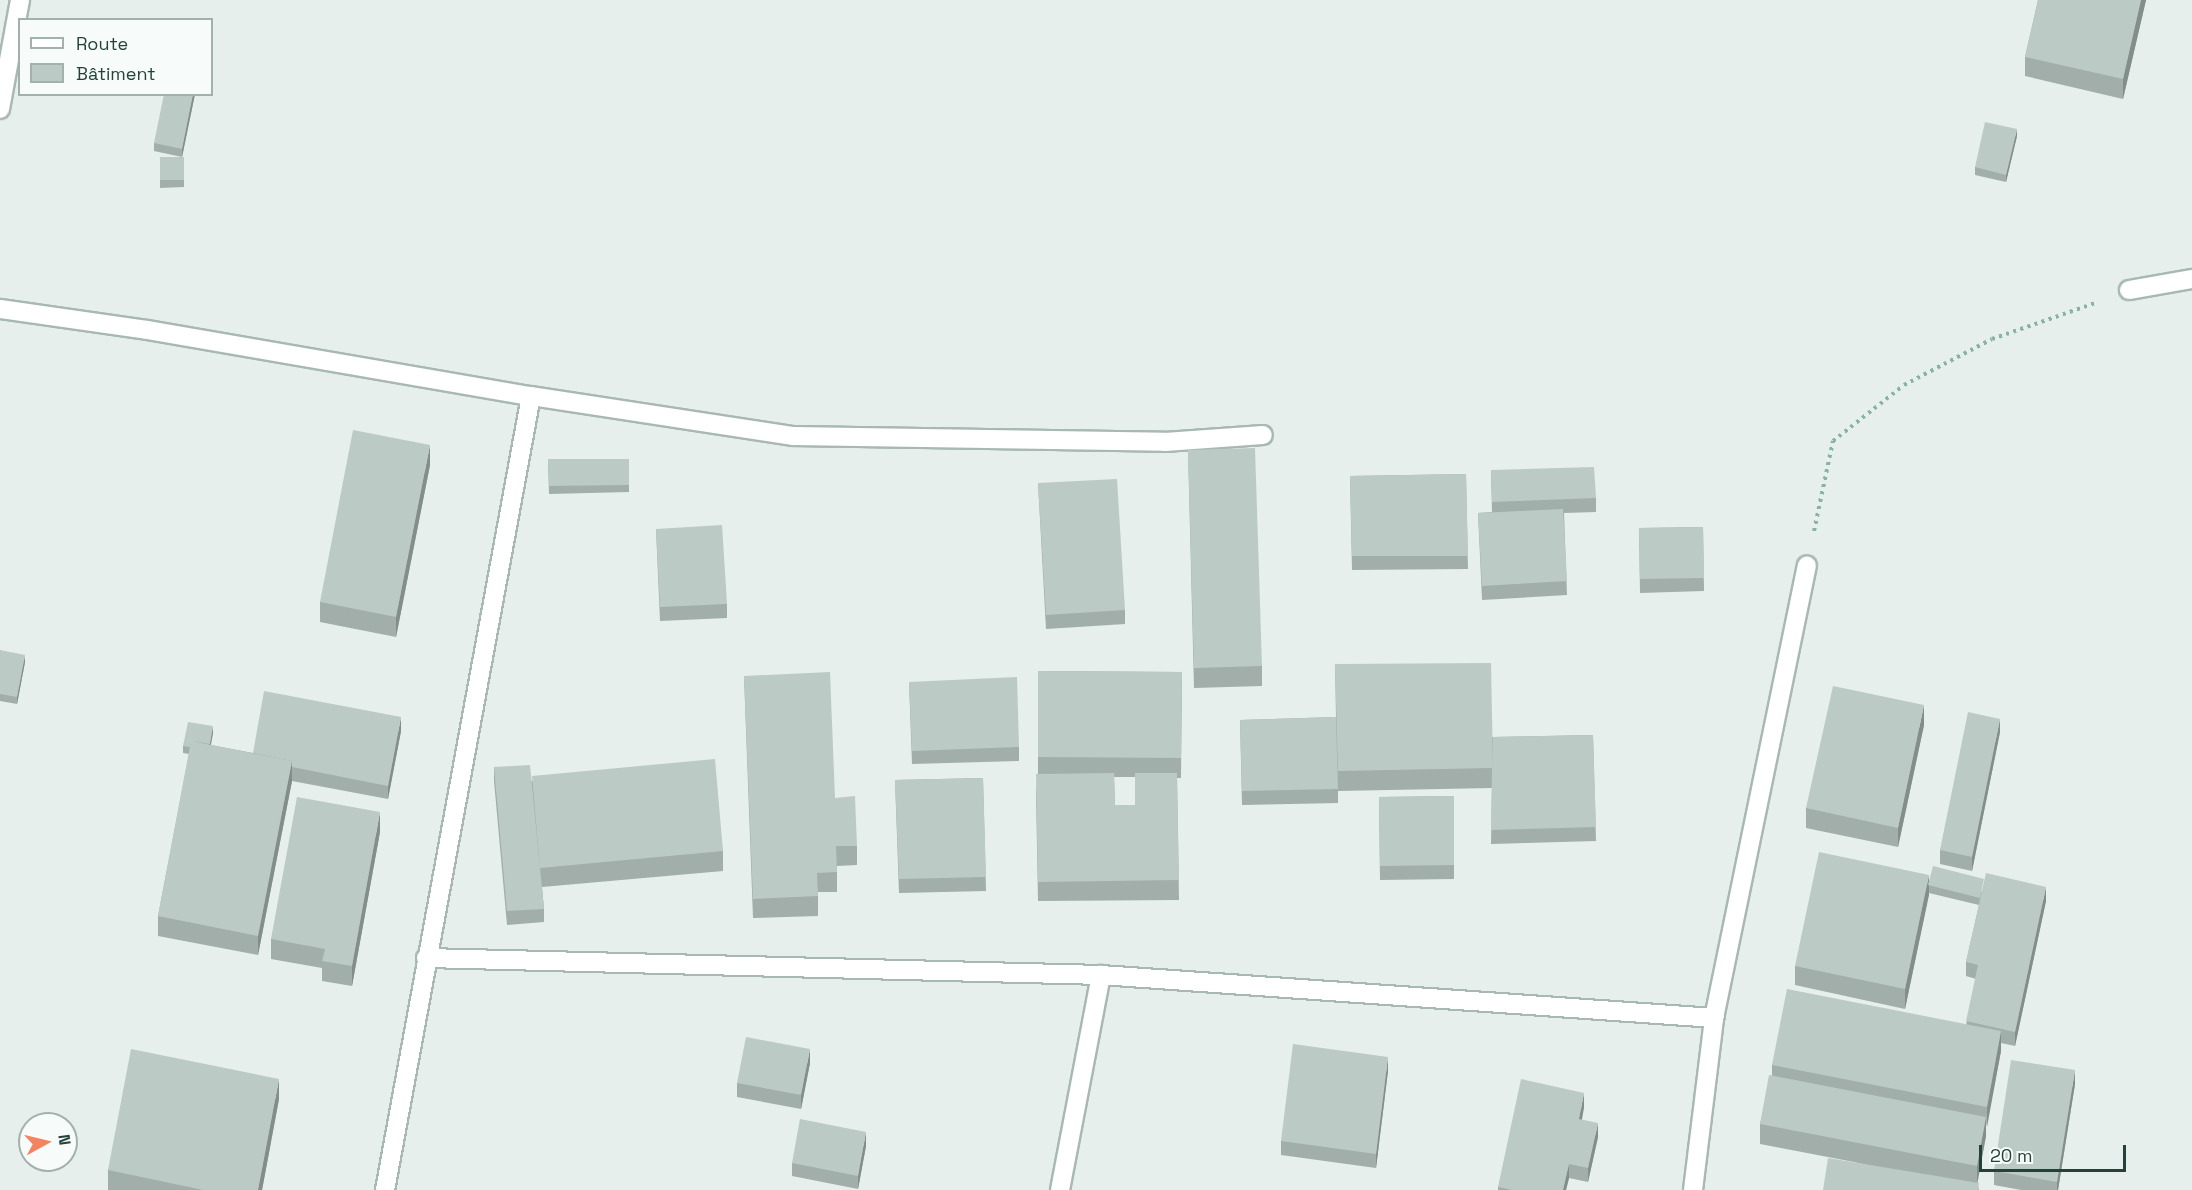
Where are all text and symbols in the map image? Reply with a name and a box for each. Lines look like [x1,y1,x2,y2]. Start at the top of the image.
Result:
legend [18,18,213,96]
text: Route [76,32,128,55]
text: Bâtiment [76,62,156,85]
north arrow [18,1112,78,1172]
text: N [53,1133,75,1146]
scale bar [1982,1133,2129,1171]
text: 20 m [1990,1144,2033,1167]

